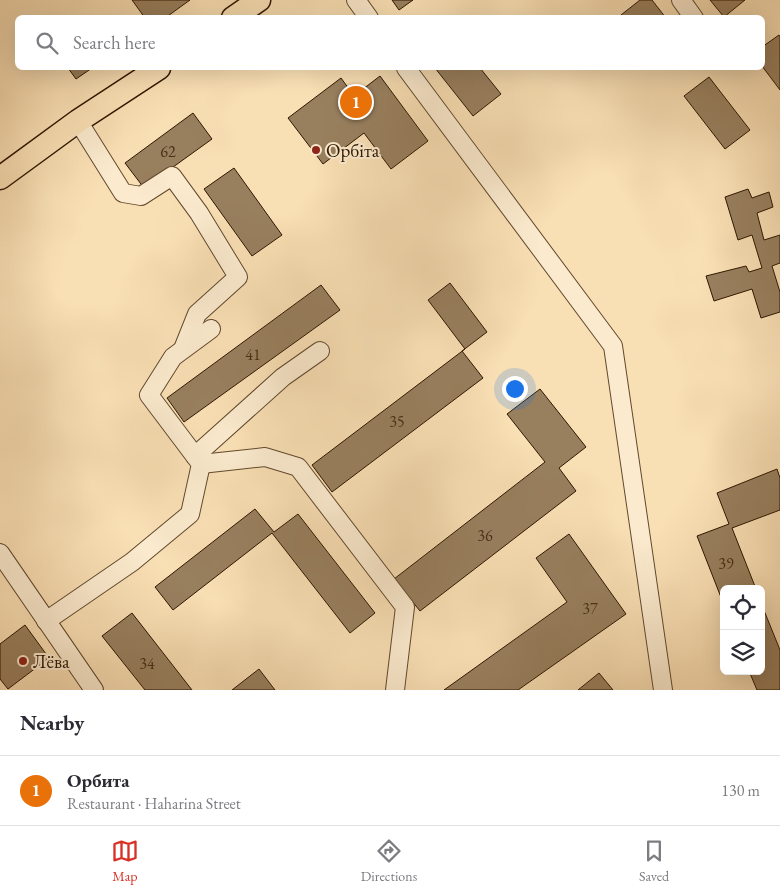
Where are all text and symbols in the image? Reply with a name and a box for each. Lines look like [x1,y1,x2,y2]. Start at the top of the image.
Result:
search box [15,15,765,70]
icon: search [33,29,61,57]
text: Search here [73,30,155,55]
pin: 1 [340,83,372,121]
place label: Орбіта [326,138,380,163]
house number: 62 [160,141,176,162]
marker: Орбіта [310,144,322,156]
house number: 41 [245,344,261,365]
your location [502,376,528,402]
house number: 35 [389,411,405,432]
house number: 36 [477,525,493,546]
house number: 39 [718,553,734,574]
map controls [720,585,765,675]
button: locate [720,585,765,630]
house number: 37 [582,598,598,619]
button: layers [720,630,765,675]
place label: Лёва [33,649,70,674]
house number: 34 [139,653,155,674]
marker: Лёва [17,655,29,667]
text: Nearby [20,709,84,736]
text: Орбита [67,768,129,793]
text: 1 [32,780,40,801]
text: 130 m [721,780,760,801]
text: Restaurant · Haharina Street [67,793,241,814]
tab: Map [111,837,139,885]
tab: Directions [361,837,417,885]
tab: Saved [639,837,669,885]

